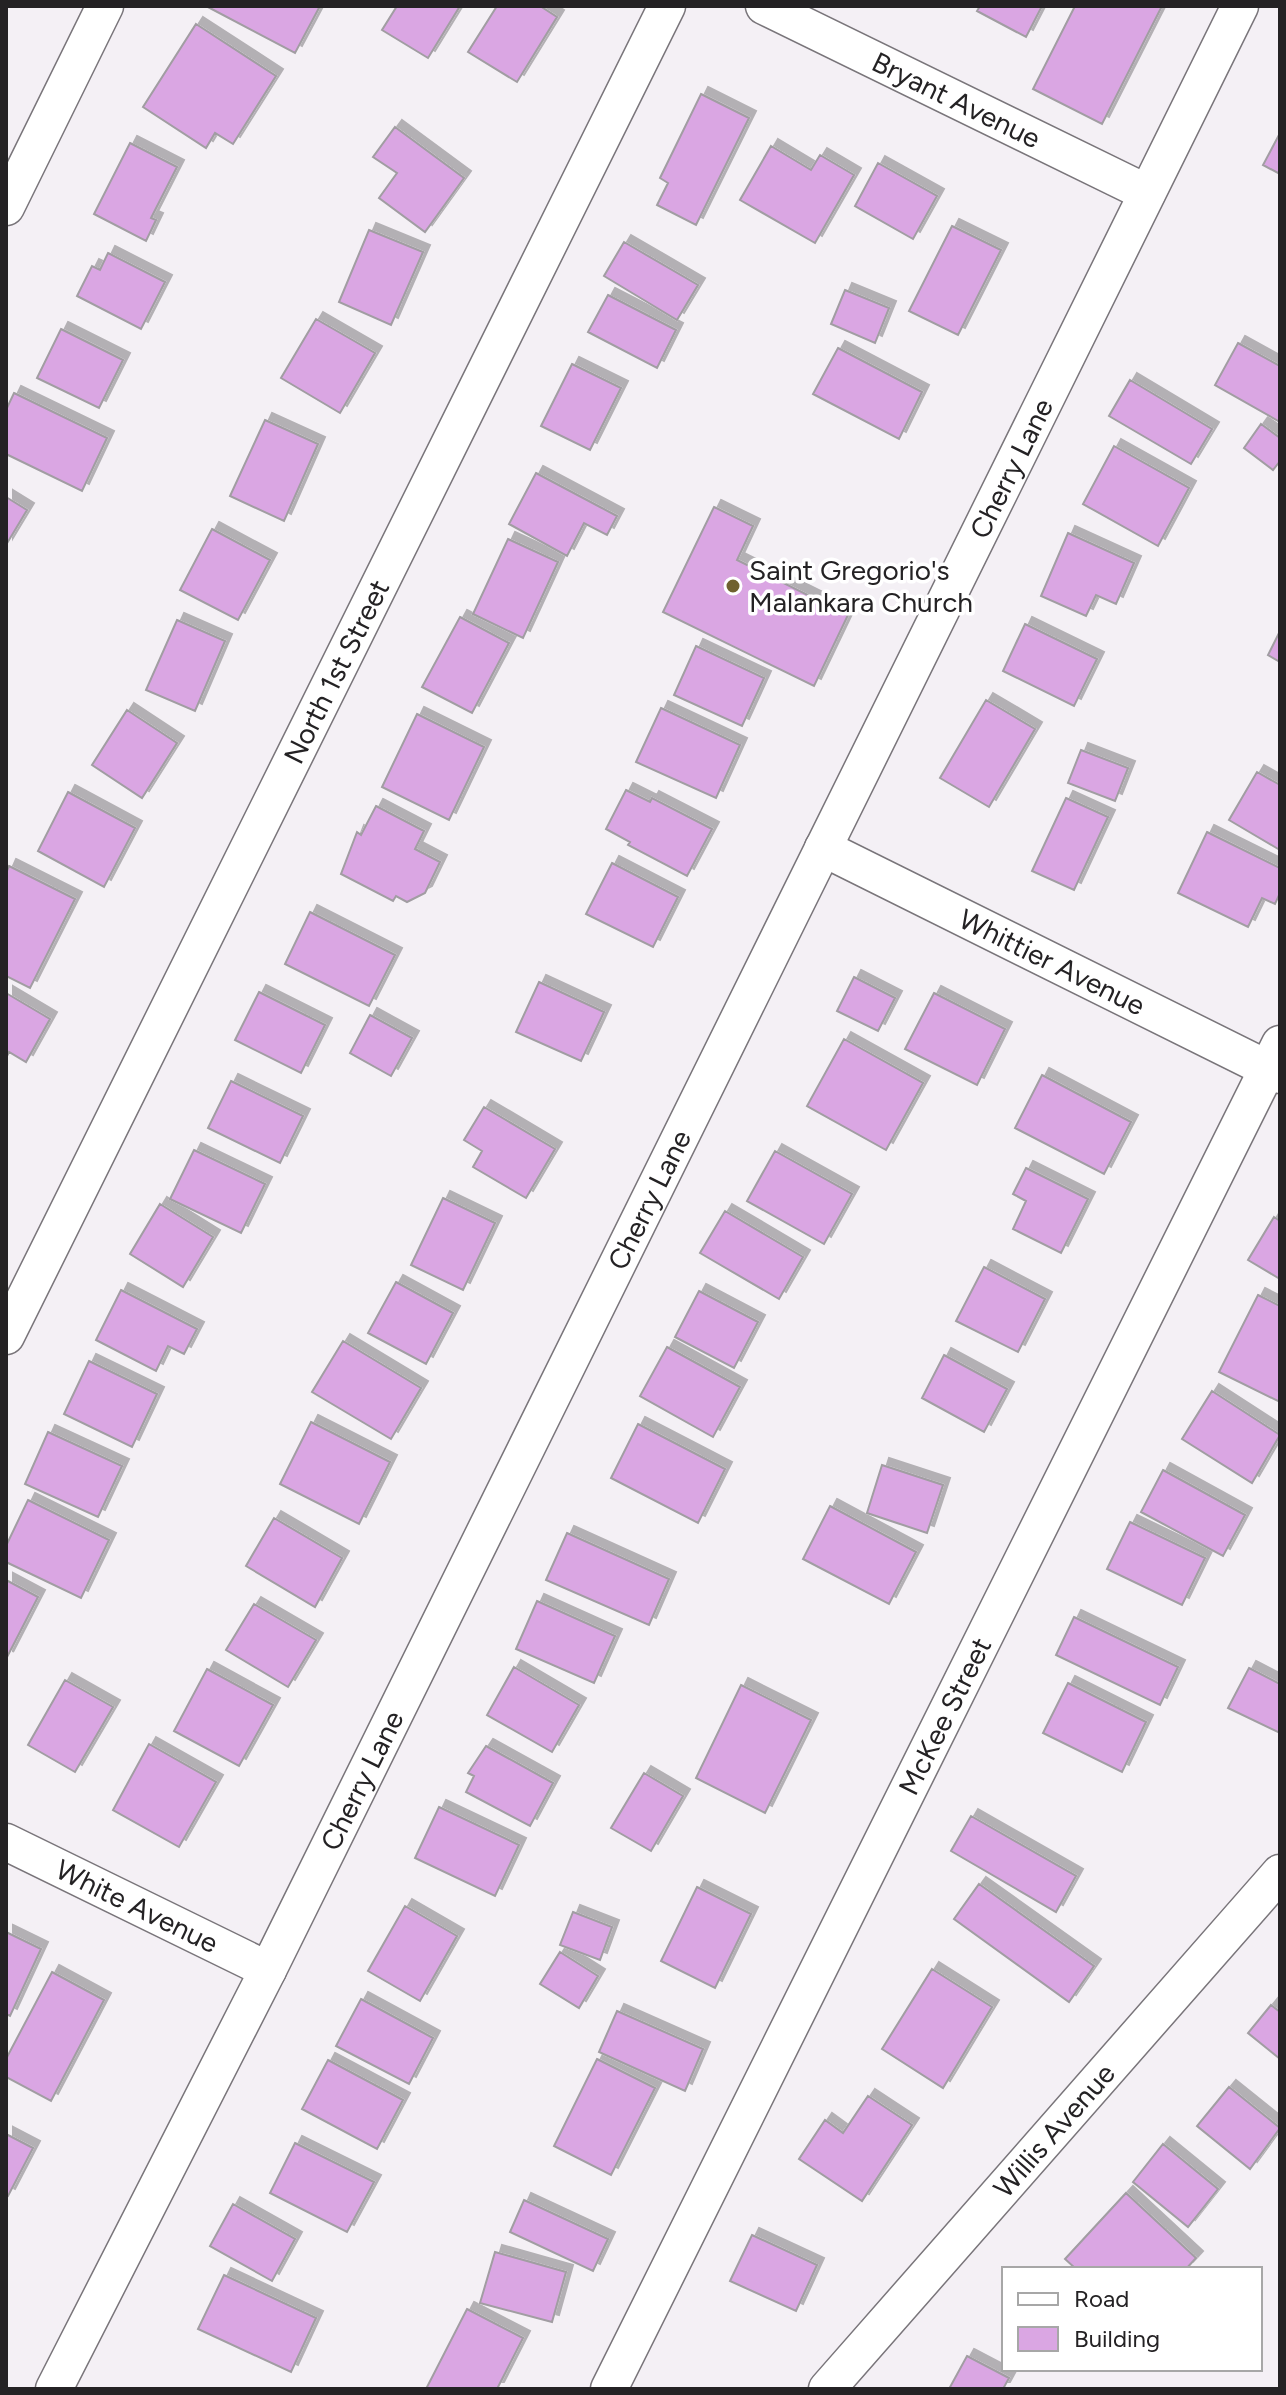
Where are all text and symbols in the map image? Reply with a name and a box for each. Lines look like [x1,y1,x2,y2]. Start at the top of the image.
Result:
street label: Bryant Avenue [867,44,1046,155]
street label: Cherry Lane [962,393,1060,544]
place label: Saint Gregorio's Malankara Church [749,553,973,619]
street label: North 1st Street [276,574,396,769]
marker: Saint Gregorio's Malankara Church [724,577,742,595]
street label: Whittier Avenue [954,901,1151,1022]
street label: Cherry Lane [600,1124,698,1275]
street label: McKee Street [891,1632,998,1800]
street label: Cherry Lane [313,1705,411,1856]
street label: White Avenue [50,1852,224,1960]
street label: Willis Avenue [986,2057,1122,2204]
legend [1002,2267,1262,2371]
text: Road [1074,2284,1129,2313]
text: Building [1074,2324,1160,2353]

